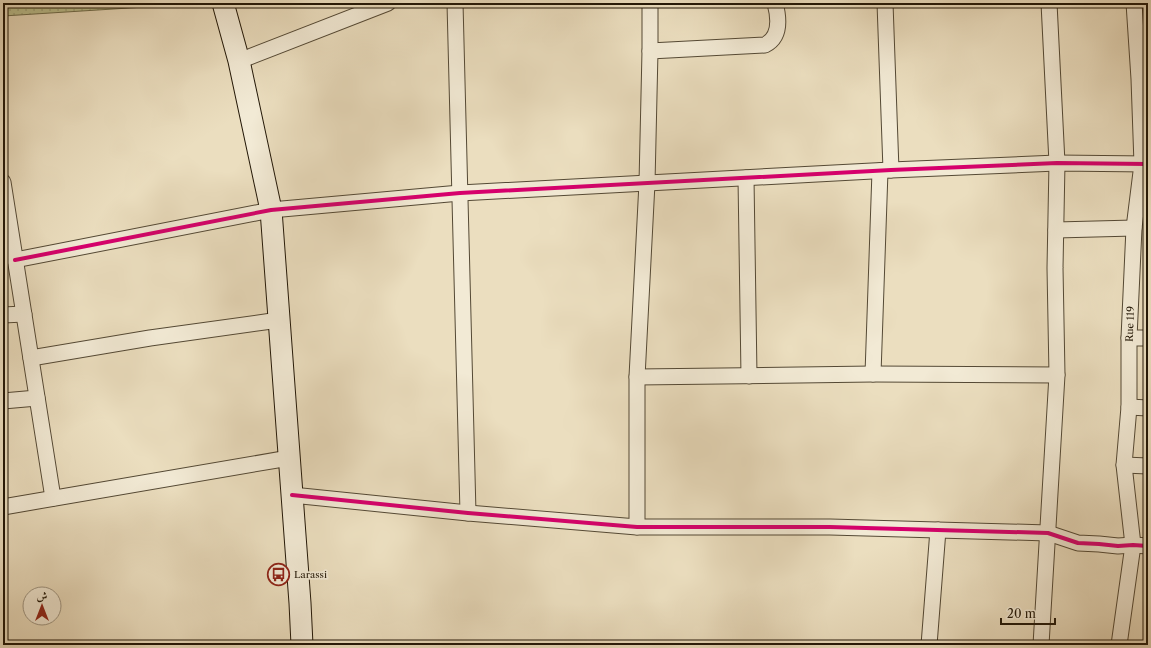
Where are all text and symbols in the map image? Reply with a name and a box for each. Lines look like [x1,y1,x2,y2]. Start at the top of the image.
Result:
street label: Rue 119 [1123,306,1137,342]
bus stop icon: Larassi [266,561,292,587]
place label: Larassi [294,568,327,581]
north arrow [22,586,62,626]
text: ش [37,589,48,603]
scale bar [1001,600,1055,626]
text: 20 m [1007,606,1036,621]

